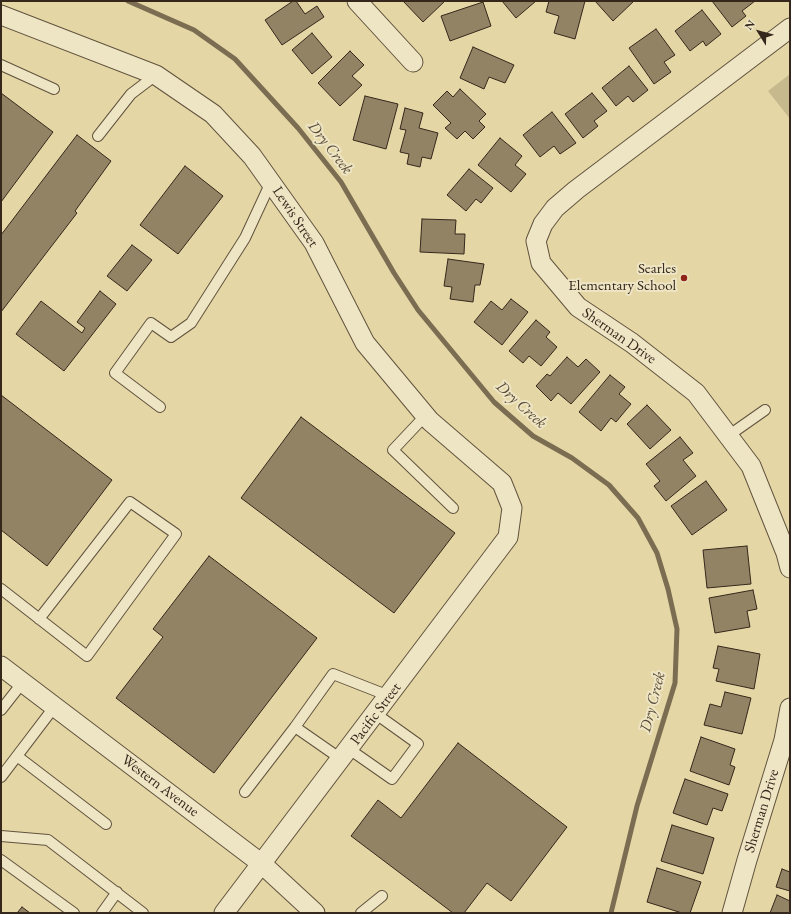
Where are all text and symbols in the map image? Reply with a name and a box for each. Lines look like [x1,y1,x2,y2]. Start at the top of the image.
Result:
north arrow [739,12,779,52]
text: N [741,17,758,33]
water label: Dry Creek [303,118,357,178]
street label: Lewis Street [268,183,322,251]
place label: Searles Elementary School [568,260,676,295]
marker: Searles Elementary School [679,273,689,283]
street label: Sherman Drive [579,304,659,368]
water label: Dry Creek [492,377,550,433]
water label: Dry Creek [636,670,670,734]
street label: Pacific Street [347,679,405,749]
street label: Western Avenue [118,751,202,821]
street label: Sherman Drive [741,767,783,855]

